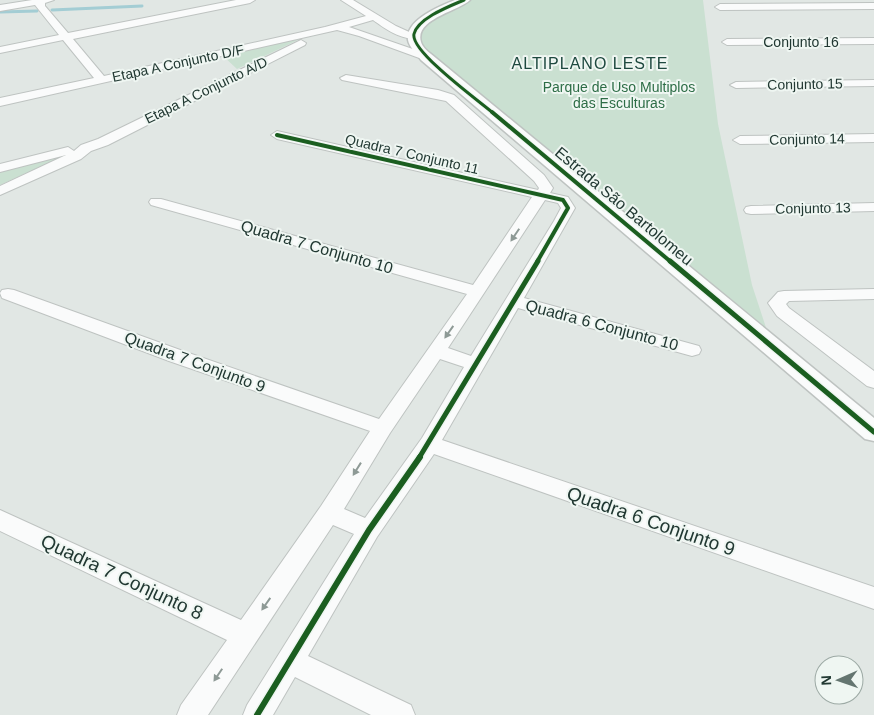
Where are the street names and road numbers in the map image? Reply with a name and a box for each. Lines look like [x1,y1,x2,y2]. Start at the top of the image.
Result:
street label: Conjunto 16 [763,34,839,50]
street label: Etapa A Conjunto D/F [110,41,246,85]
street label: Etapa A Conjunto A/D [142,53,270,127]
street label: Conjunto 15 [767,75,843,93]
street label: Conjunto 14 [769,130,845,148]
street label: Quadra 7 Conjunto 11 [344,131,481,177]
street label: Estrada São Bartolomeu [552,143,696,269]
street label: Conjunto 13 [775,199,851,217]
street label: Quadra 7 Conjunto 10 [239,217,395,277]
street label: Quadra 6 Conjunto 10 [524,296,680,354]
street label: Quadra 7 Conjunto 9 [122,329,268,395]
street label: Quadra 6 Conjunto 9 [564,482,738,560]
street label: Quadra 7 Conjunto 8 [38,530,206,624]

